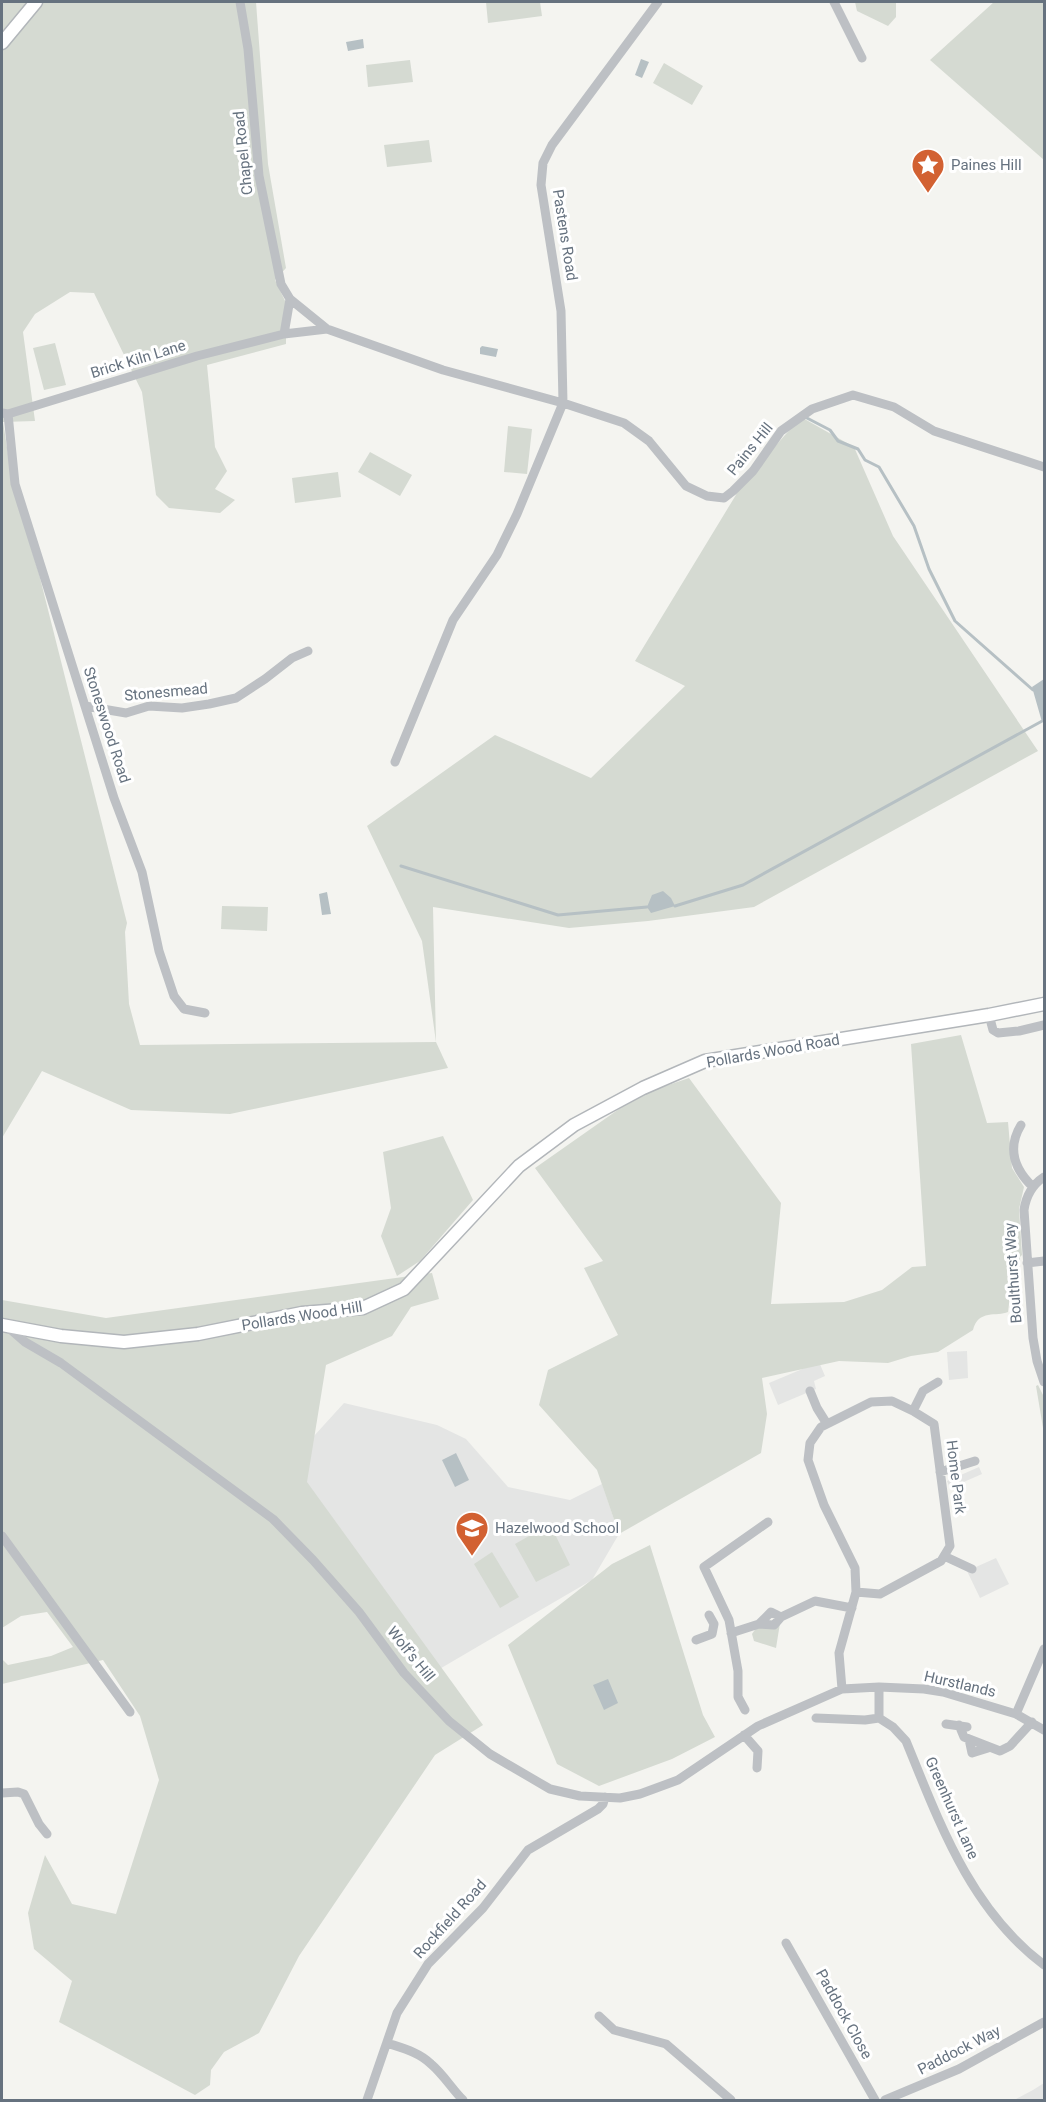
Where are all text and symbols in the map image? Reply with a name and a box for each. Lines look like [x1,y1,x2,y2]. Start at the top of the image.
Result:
street label: Chapel Road [230,110,256,196]
place icon: Paines Hill [910,147,946,194]
place label: Paines Hill [951,156,1022,174]
street label: Pastens Road [549,188,581,282]
street label: Brick Kiln Lane [88,336,188,382]
street label: Pains Hill [723,419,777,479]
street label: Stoneswood Road [80,665,134,785]
street label: Stonesmead [123,679,209,705]
street label: Pollards Wood Road [705,1030,841,1072]
street label: Boulthurst Way [1001,1222,1025,1324]
street label: Pollards Wood Hill [240,1298,364,1334]
street label: Home Park [943,1439,970,1515]
school or university icon: Hazelwood School [454,1510,490,1557]
place label: Hazelwood School [495,1519,619,1537]
street label: Wolf's Hill [383,1623,439,1685]
street label: Hurstlands [922,1667,998,1701]
street label: Greenhurst Lane [921,1754,983,1862]
street label: Rockfield Road [410,1876,490,1962]
street label: Paddock Close [812,1966,876,2062]
street label: Paddock Way [915,2021,1003,2079]

